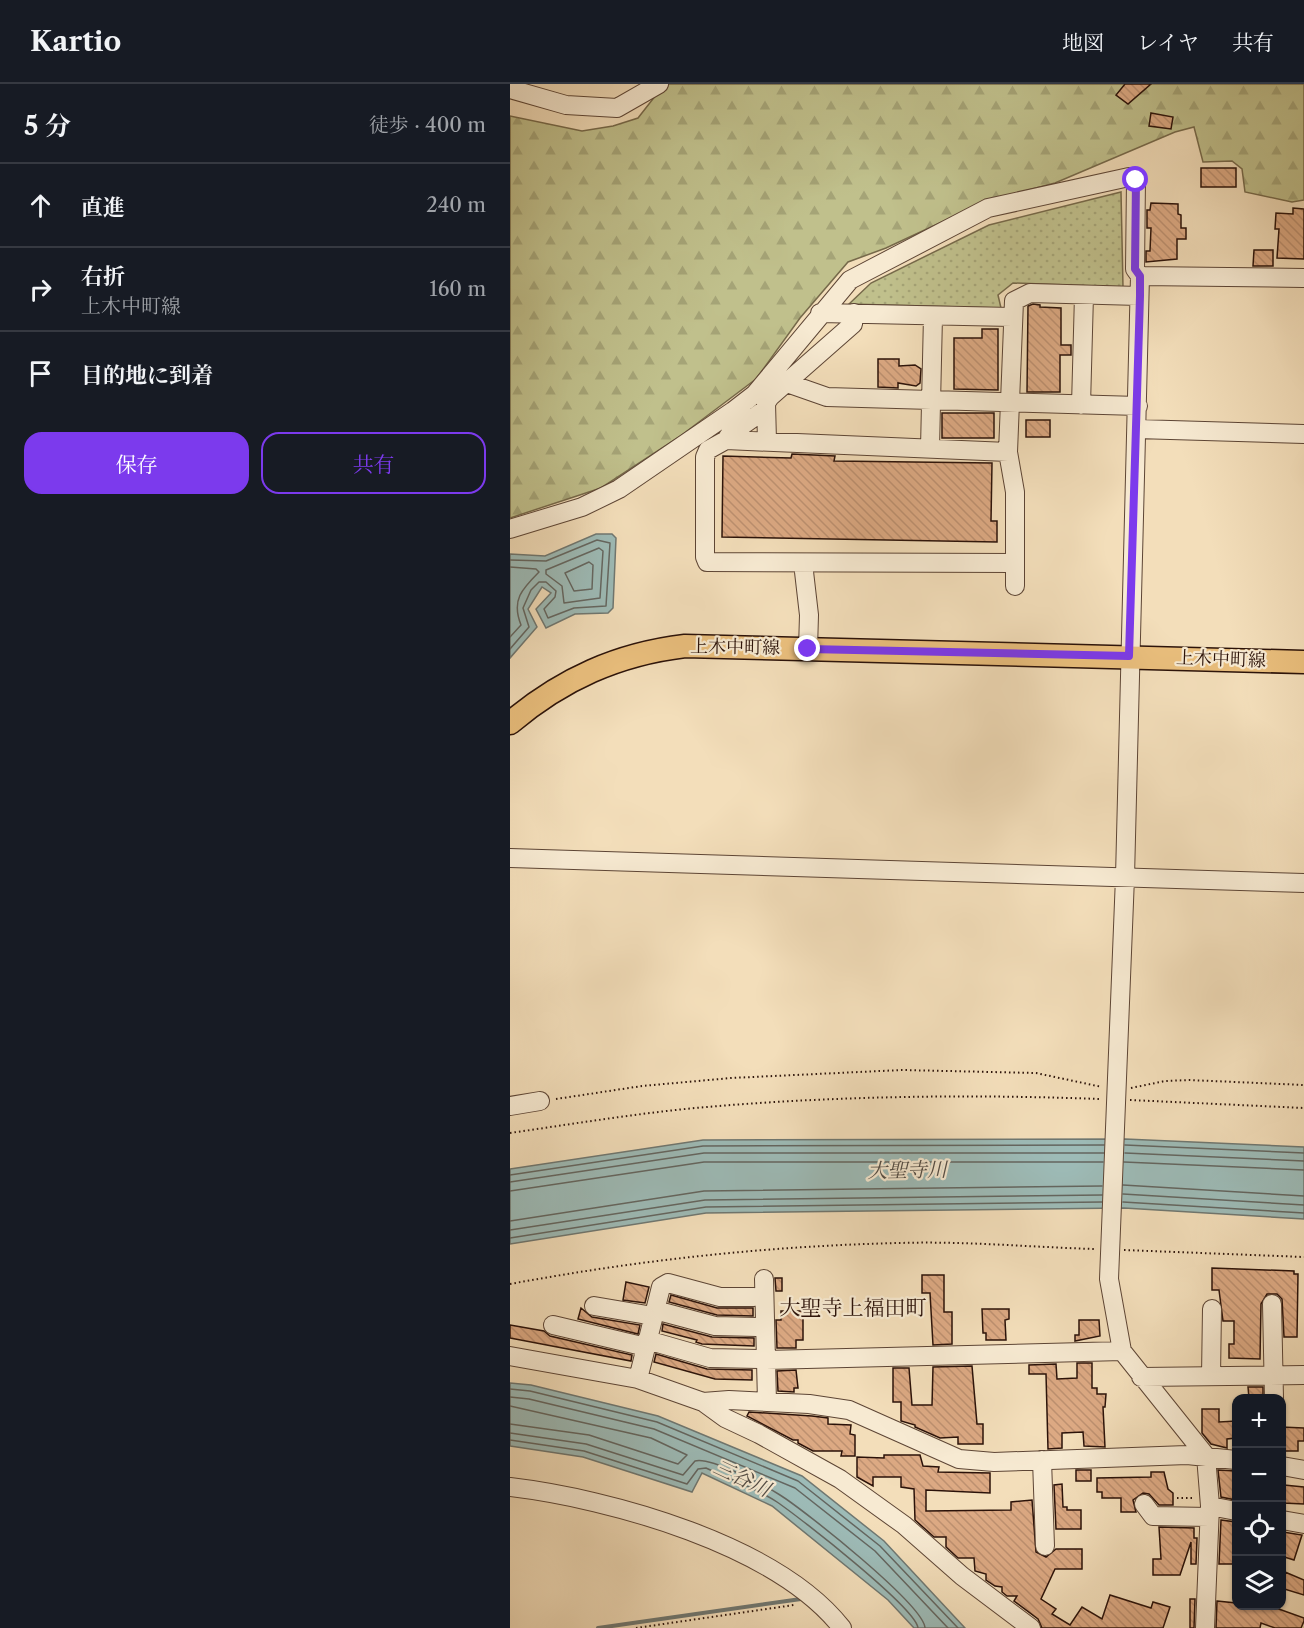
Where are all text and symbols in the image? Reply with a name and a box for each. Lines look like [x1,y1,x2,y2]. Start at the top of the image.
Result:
text: Kartio [30,24,121,58]
text: 地図 [1062,30,1104,55]
text: レイヤ [1137,30,1199,55]
text: 共有 [1232,30,1274,55]
text: 5 分 [24,110,71,142]
text: 徒歩 · 400 m [369,113,486,137]
route start [1122,166,1148,192]
icon: ahead [24,189,57,222]
text: 240 m [426,193,486,217]
text: 直進 [81,194,125,221]
text: 右折 [81,263,125,290]
icon: right [24,273,57,306]
text: 160 m [429,277,486,301]
text: 上木中町線 [81,294,181,318]
icon: arrive [24,357,57,390]
text: 目的地に到着 [81,362,213,389]
button: 保存 [24,432,249,494]
button: 共有 [261,432,486,494]
street label: 上木中町線 [690,635,780,659]
route end [794,635,820,661]
street label: 上木中町線 [1176,646,1266,672]
water label: 大聖寺川 [867,1157,949,1183]
district label: 大聖寺上福田町 [780,1295,927,1320]
map controls [1232,1394,1286,1610]
button: + [1232,1394,1286,1448]
button: − [1232,1448,1286,1502]
water label: 三谷川 [710,1454,776,1502]
button: locate [1232,1502,1286,1556]
button: layers [1232,1556,1286,1610]

